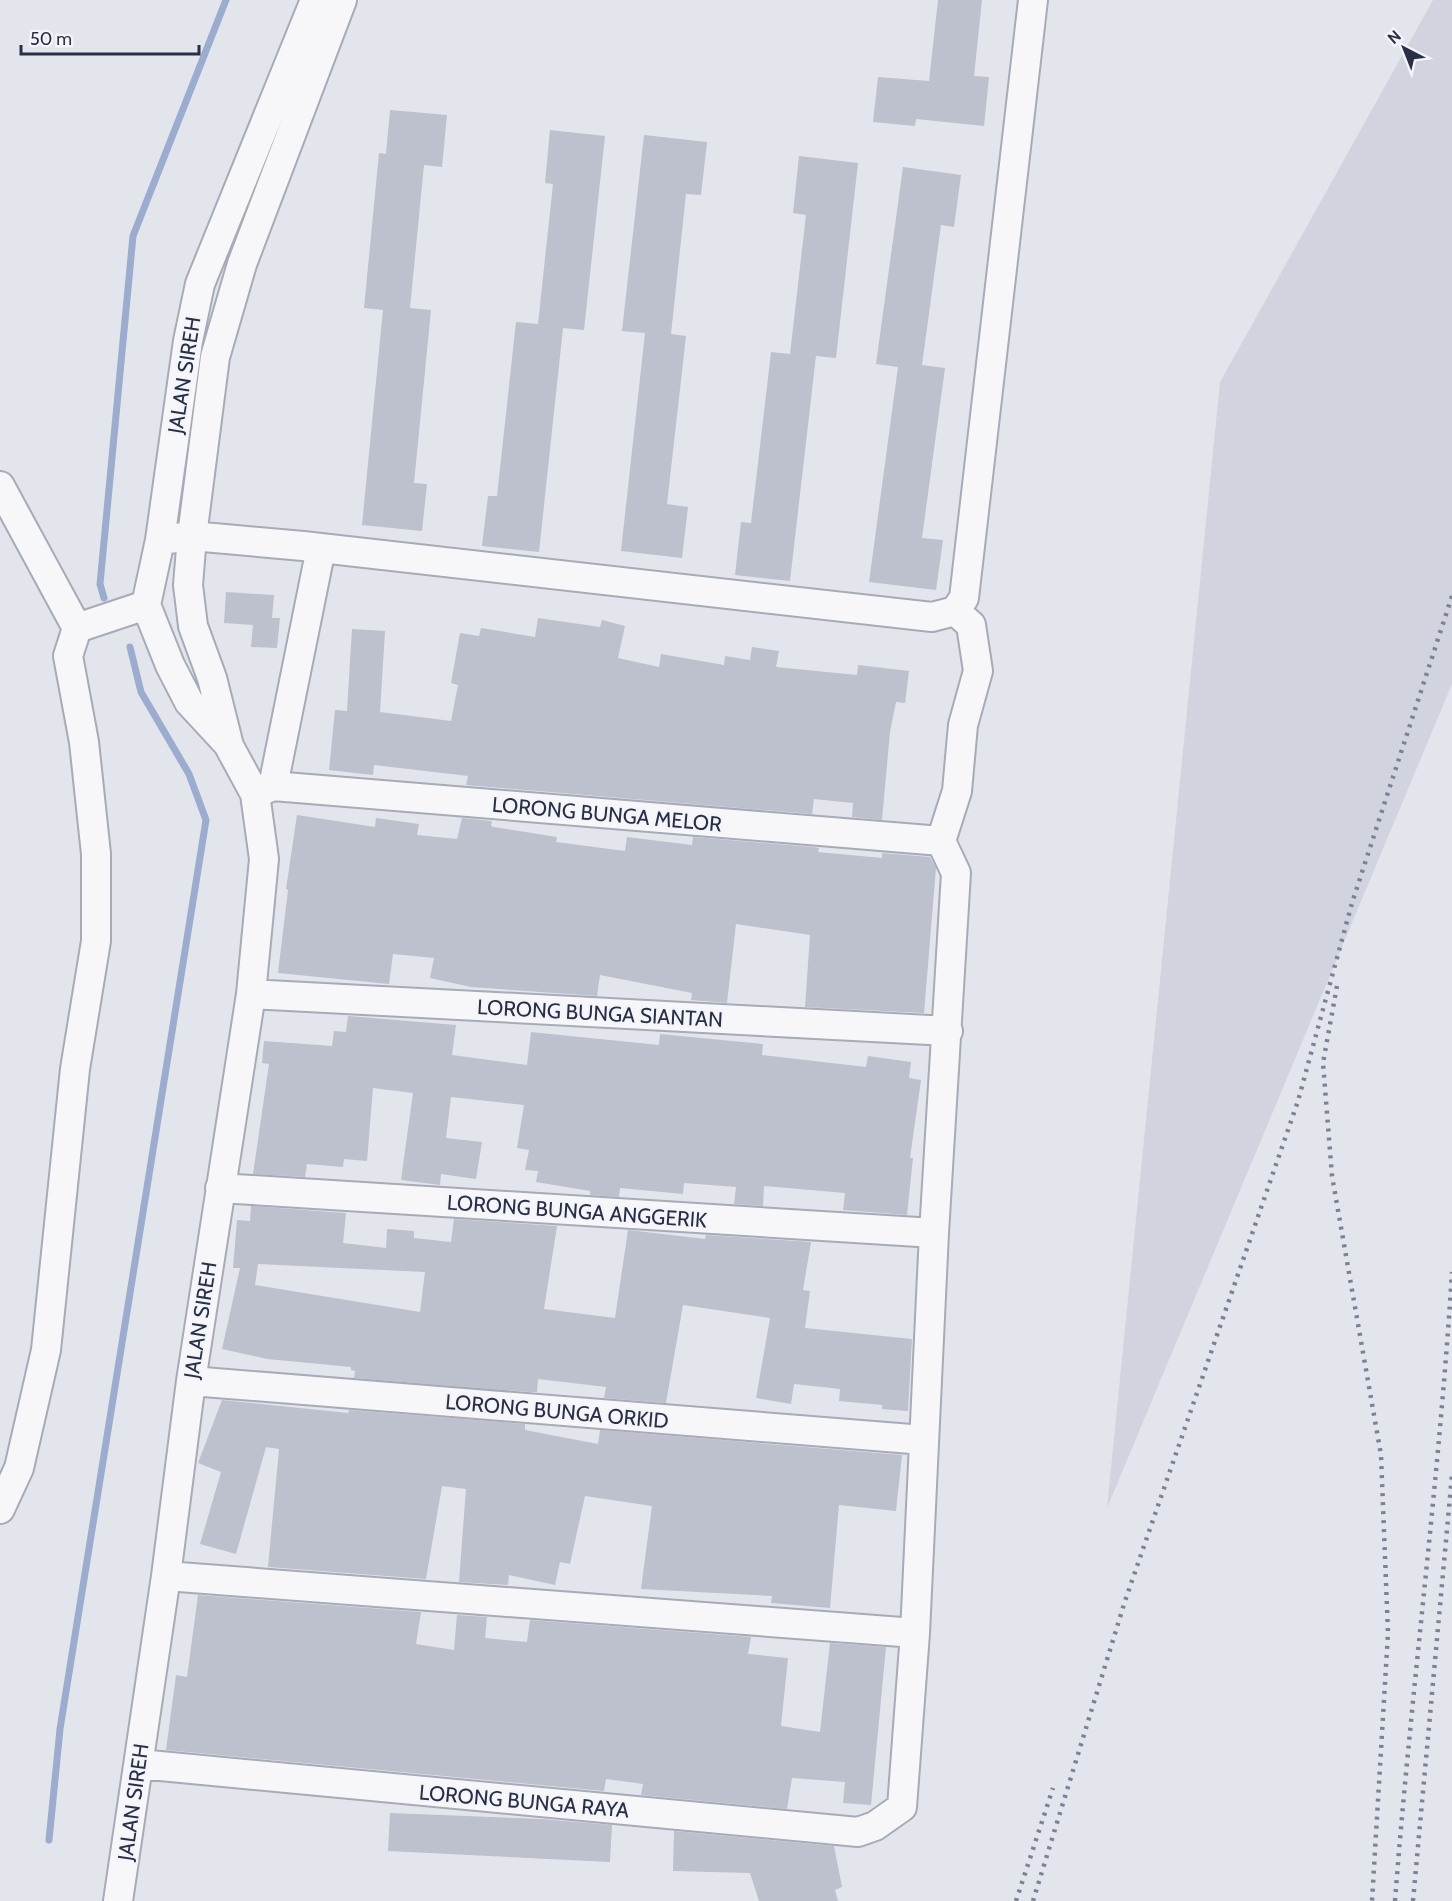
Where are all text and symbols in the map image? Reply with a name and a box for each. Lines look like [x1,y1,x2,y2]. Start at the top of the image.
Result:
scale bar [21,18,200,56]
north arrow [1374,18,1434,78]
text: N [1384,26,1405,48]
text: 50 m [30,28,72,50]
street label: JALAN SIREH [162,315,206,436]
street label: LORONG BUNGA MELOR [491,792,723,837]
street label: LORONG BUNGA SIANTAN [476,994,724,1032]
street label: LORONG BUNGA ANGGERIK [446,1189,708,1233]
street label: JALAN SIREH [178,1260,222,1381]
street label: LORONG BUNGA ORKID [444,1389,670,1433]
street label: JALAN SIREH [112,1742,154,1863]
street label: LORONG BUNGA RAYA [418,1779,630,1823]

